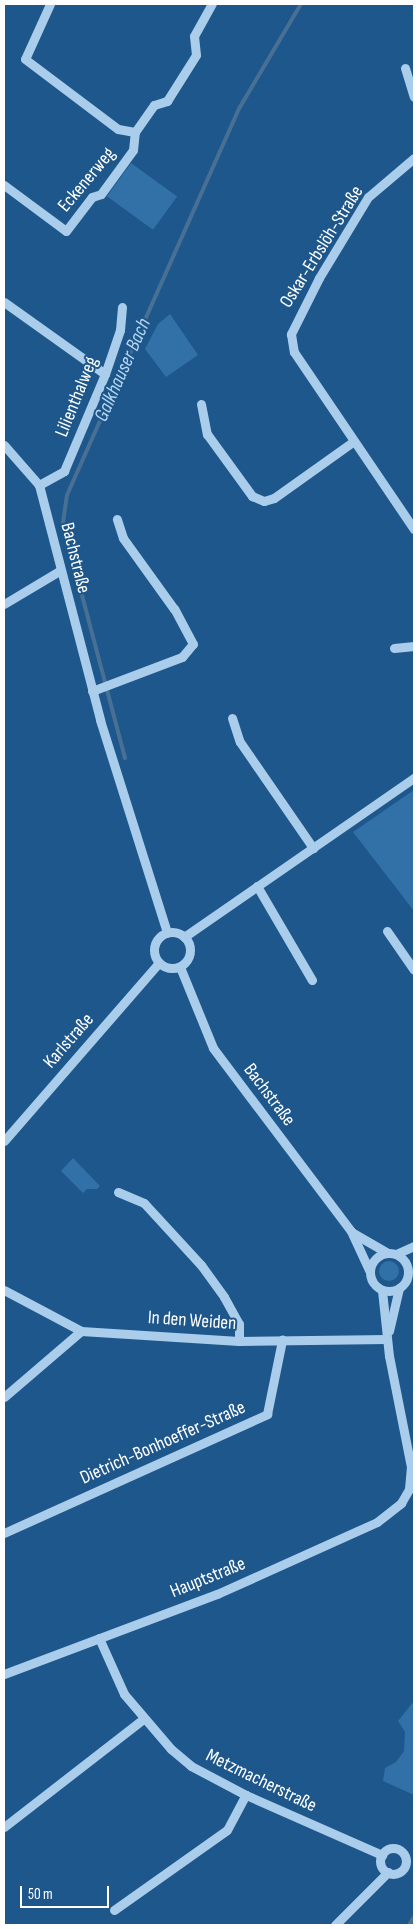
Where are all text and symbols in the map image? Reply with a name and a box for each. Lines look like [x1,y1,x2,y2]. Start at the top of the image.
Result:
street label: Eckenerweg [53,143,121,217]
street label: Oskar-Erbslöh-Straße [275,182,369,312]
water label: Galkhauser Bach [90,315,156,425]
street label: Lilienthalweg [51,354,103,440]
street label: Bachstraße [55,520,95,596]
street label: Karlstraße [39,1009,99,1073]
street label: Bachstraße [238,1059,300,1131]
street label: In den Weiden [147,1307,237,1335]
street label: Dietrich-Bonhoeffer-Straße [77,1396,249,1490]
street label: Hauptstraße [167,1553,249,1603]
street label: Metzmacherstraße [202,1744,320,1818]
scale bar [22,1876,111,1908]
text: 50 m [28,1885,53,1904]

